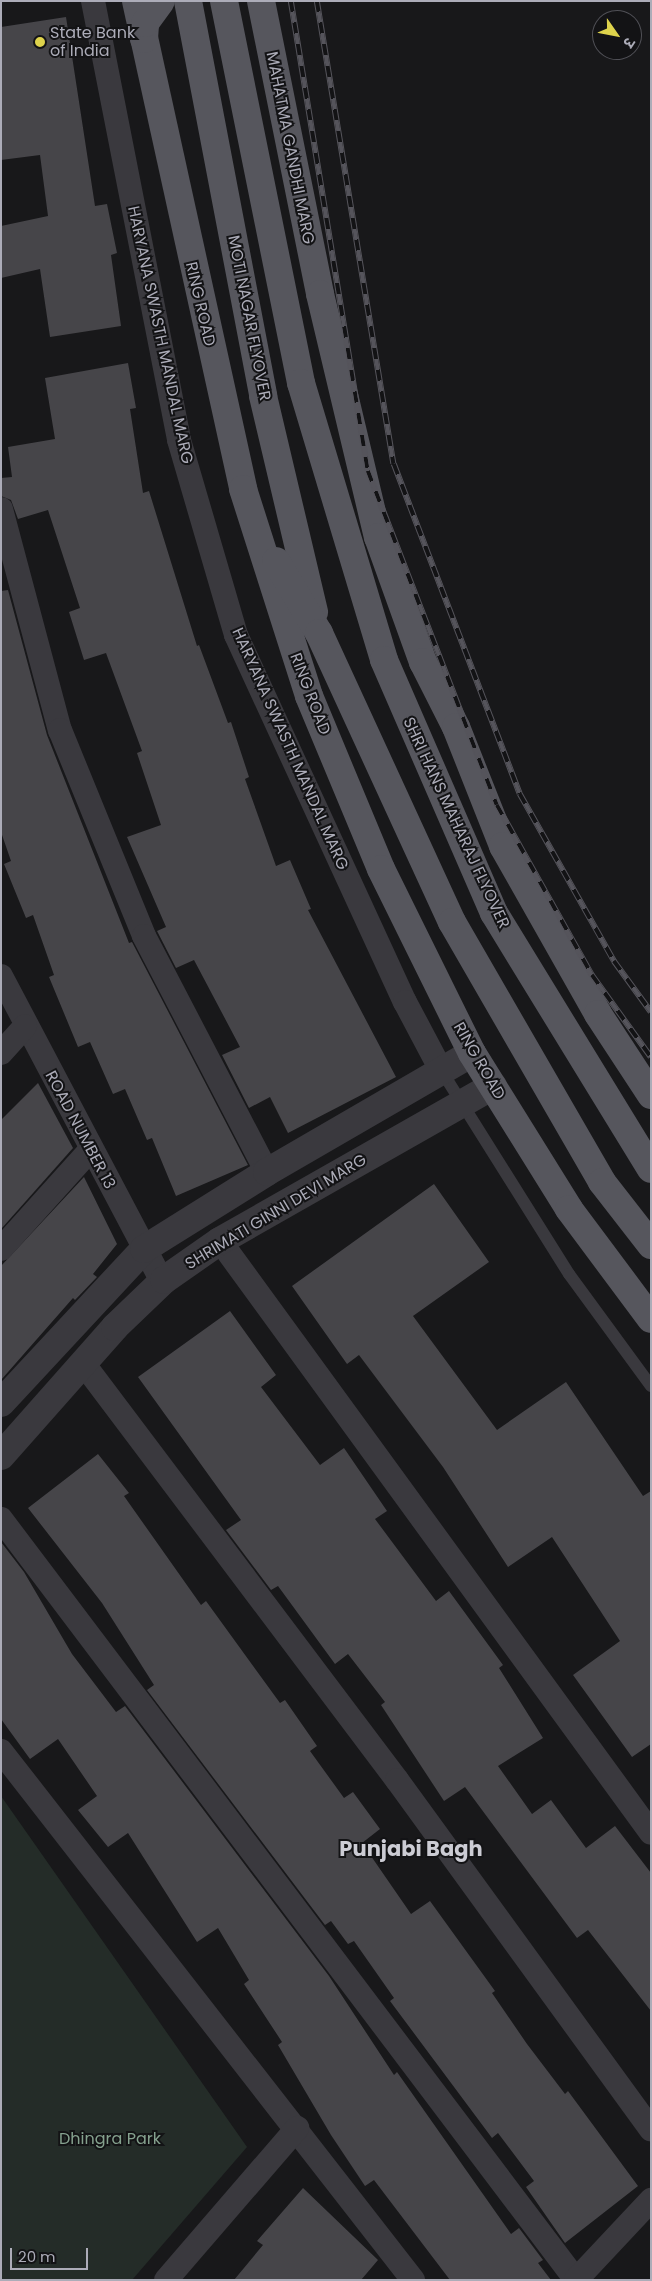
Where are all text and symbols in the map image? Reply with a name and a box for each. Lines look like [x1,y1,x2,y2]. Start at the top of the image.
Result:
north arrow [592,10,642,60]
place label: State Bank of India [50,23,135,61]
text: उ [618,34,639,51]
marker: State Bank of India [34,36,46,48]
street label: MAHATMA GANDHI MARG [262,50,318,246]
street label: HARYANA SWASTH MANDAL MARG [123,204,197,466]
street label: MOTI NAGAR FLYOVER [224,234,274,402]
street label: RING ROAD [181,260,219,348]
street label: HARYANA SWASTH MANDAL MARG [228,625,352,873]
street label: RING ROAD [286,650,334,738]
street label: SHRI HANS MAHARAJ FLYOVER [399,714,513,932]
street label: RING ROAD [449,1019,509,1103]
street label: ROAD NUMBER 13 [41,1068,119,1192]
street label: SHRIMATI GINNI DEVI MARG [182,1150,370,1274]
district label: Punjabi Bagh [339,1836,483,1862]
park label: Dhingra Park [59,2129,161,2149]
scale bar [12,2238,90,2270]
text: 20 m [18,2246,56,2267]

